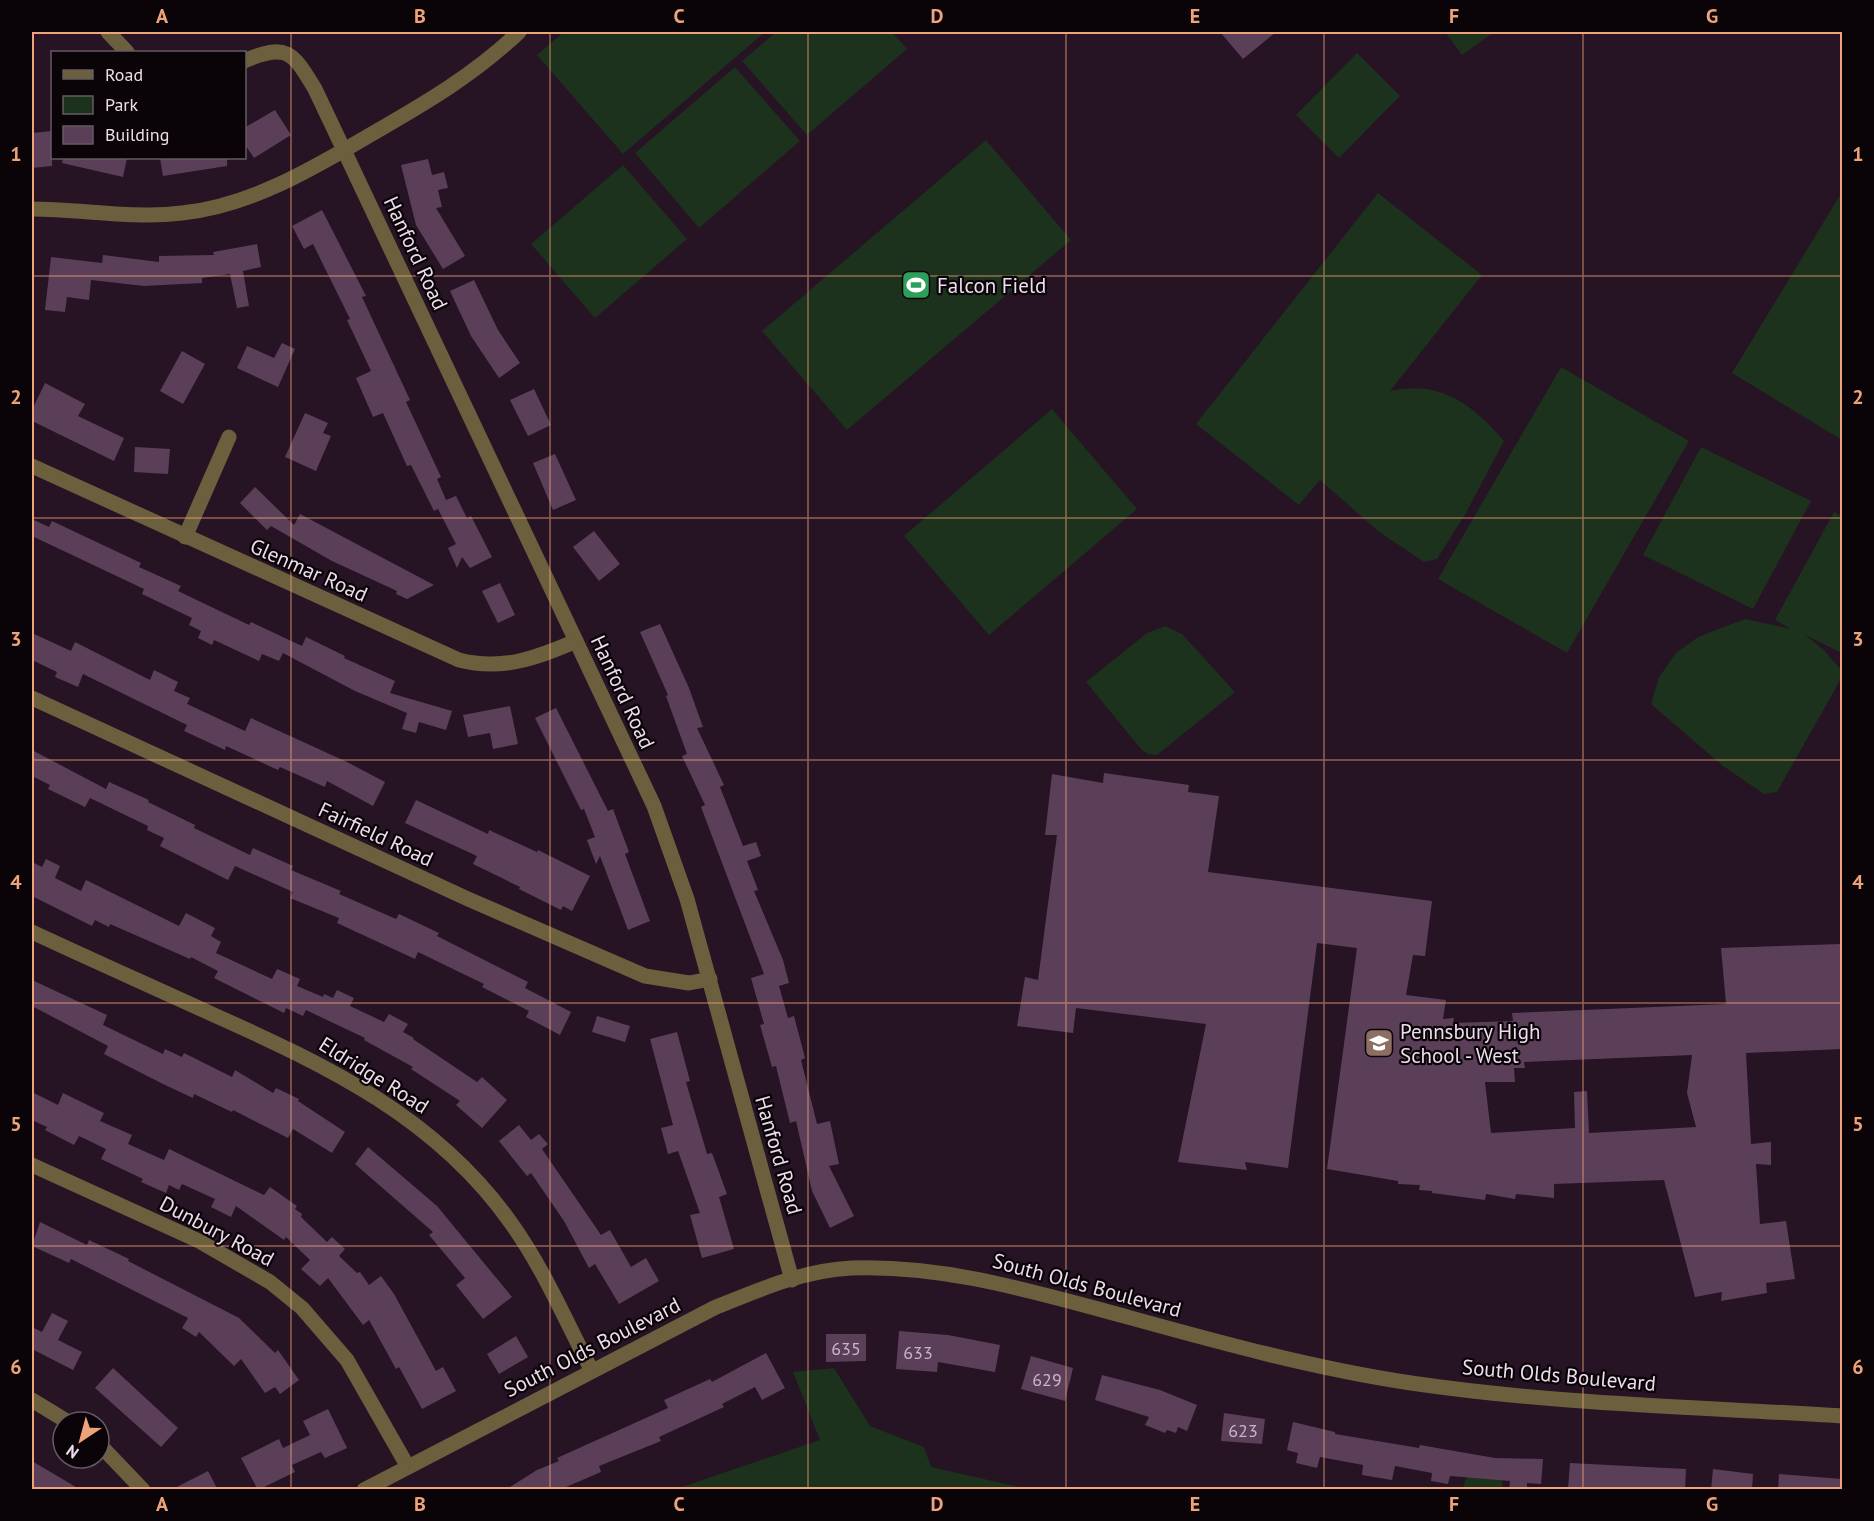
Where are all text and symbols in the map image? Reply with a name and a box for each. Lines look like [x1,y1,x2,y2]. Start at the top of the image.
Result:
text: A [156,3,169,29]
text: B [414,3,426,29]
text: C [673,3,685,29]
text: D [931,3,944,29]
text: E [1190,3,1200,29]
text: F [1449,3,1459,29]
text: G [1706,3,1718,29]
legend [51,51,246,159]
text: Road [105,63,143,86]
text: Park [105,93,138,116]
text: Building [105,123,169,146]
text: 1 [10,141,22,167]
text: 1 [1852,141,1864,167]
street label: Hanford Road [378,192,454,314]
sports icon: Falcon Field [900,269,932,301]
place label: Falcon Field [937,272,1046,299]
text: 2 [10,384,22,410]
text: 2 [1852,384,1864,410]
street label: Glenmar Road [246,532,372,608]
text: 3 [10,626,22,652]
text: 3 [1852,626,1864,652]
street label: Hanford Road [585,631,661,753]
street label: Fairfield Road [314,796,438,872]
text: 4 [10,869,22,895]
text: 4 [1852,869,1864,895]
place label: Pennsbury High School - West [1400,1018,1540,1069]
school or university icon: Pennsbury High School - West [1363,1027,1395,1059]
street label: Eldridge Road [314,1030,434,1120]
street label: Hanford Road [749,1093,809,1217]
text: 5 [10,1111,22,1137]
text: 5 [1852,1111,1864,1137]
street label: Dunbury Road [155,1190,279,1272]
street label: South Olds Boulevard [990,1247,1184,1323]
street label: South Olds Boulevard [499,1291,685,1403]
house number: 635 [831,1337,861,1360]
house number: 633 [903,1341,933,1364]
street label: South Olds Boulevard [1461,1353,1657,1397]
text: 6 [10,1354,22,1380]
text: 6 [1852,1354,1864,1380]
house number: 629 [1032,1368,1062,1391]
north arrow [51,1410,111,1470]
house number: 623 [1228,1419,1258,1442]
text: N [62,1441,82,1463]
text: A [156,1491,169,1517]
text: B [414,1491,426,1517]
text: C [673,1491,685,1517]
text: D [931,1491,944,1517]
text: E [1190,1491,1200,1517]
text: F [1449,1491,1459,1517]
text: G [1706,1491,1718,1517]

